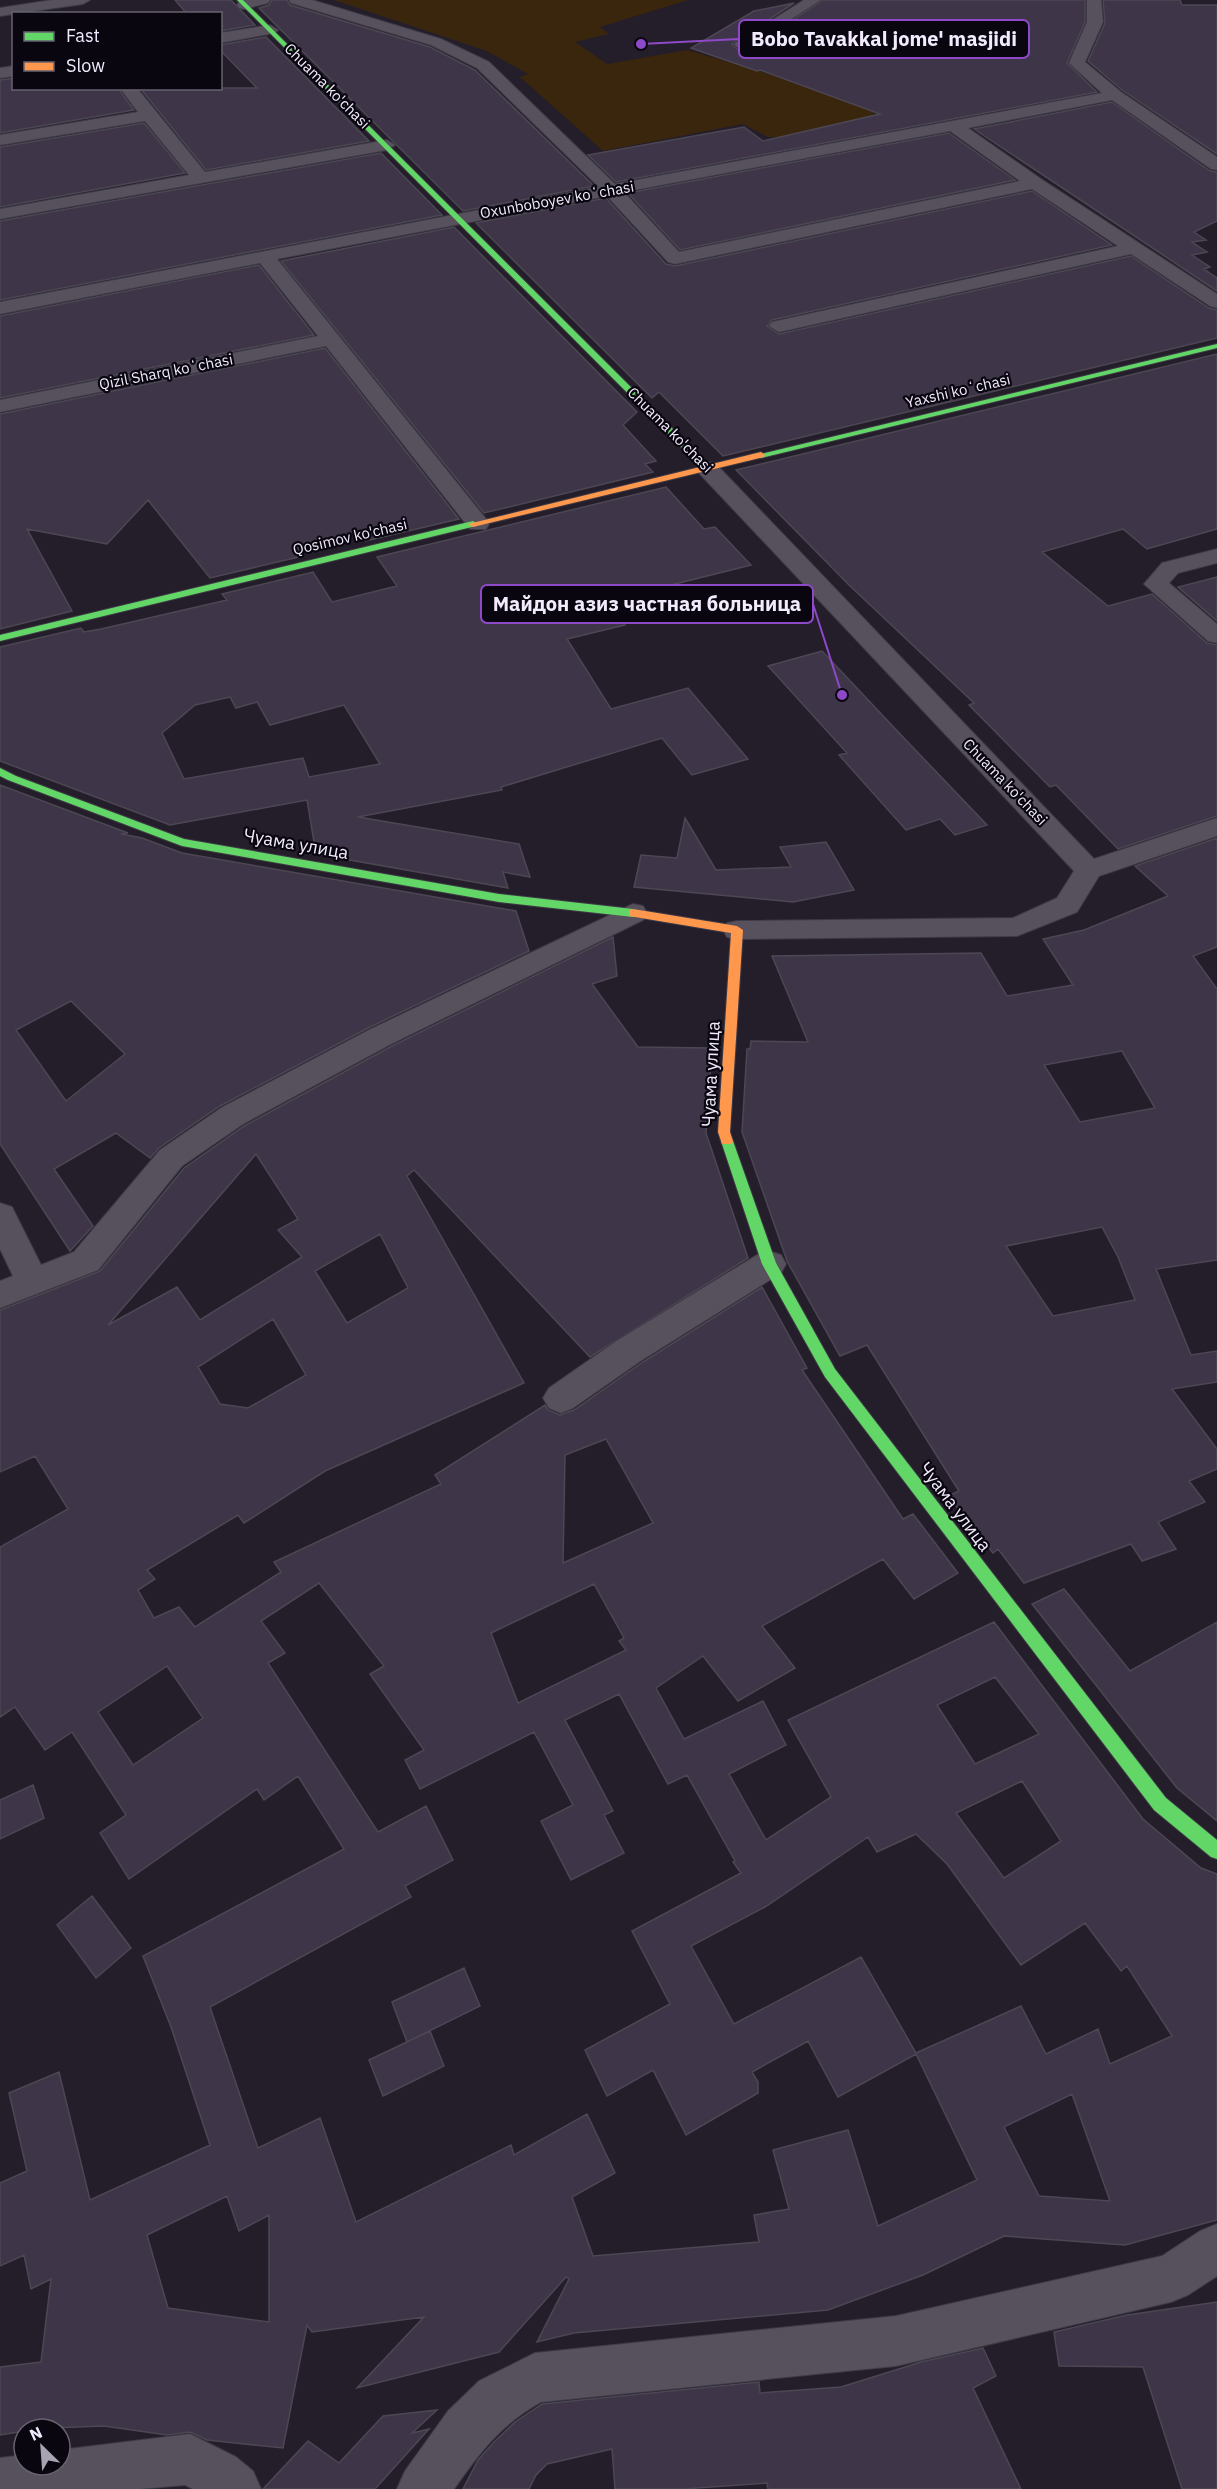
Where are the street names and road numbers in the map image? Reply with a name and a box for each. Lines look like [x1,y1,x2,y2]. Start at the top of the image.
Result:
street label: Chuama ko'chasi [281,39,374,132]
street label: Oxunboboyev koʻchasi [478,177,635,222]
street label: Qizil Sharq koʻchasi [97,349,234,394]
street label: Yaxshi koʻchasi [904,369,1012,412]
street label: Chuama ko'chasi [624,383,717,476]
street label: Qosimov ko'chasi [291,514,409,559]
street label: Chuama ko'chasi [959,734,1052,829]
street label: Чуама улица [242,823,351,864]
street label: Чуама улица [696,1020,725,1128]
street label: Чуама улица [914,1457,997,1556]

